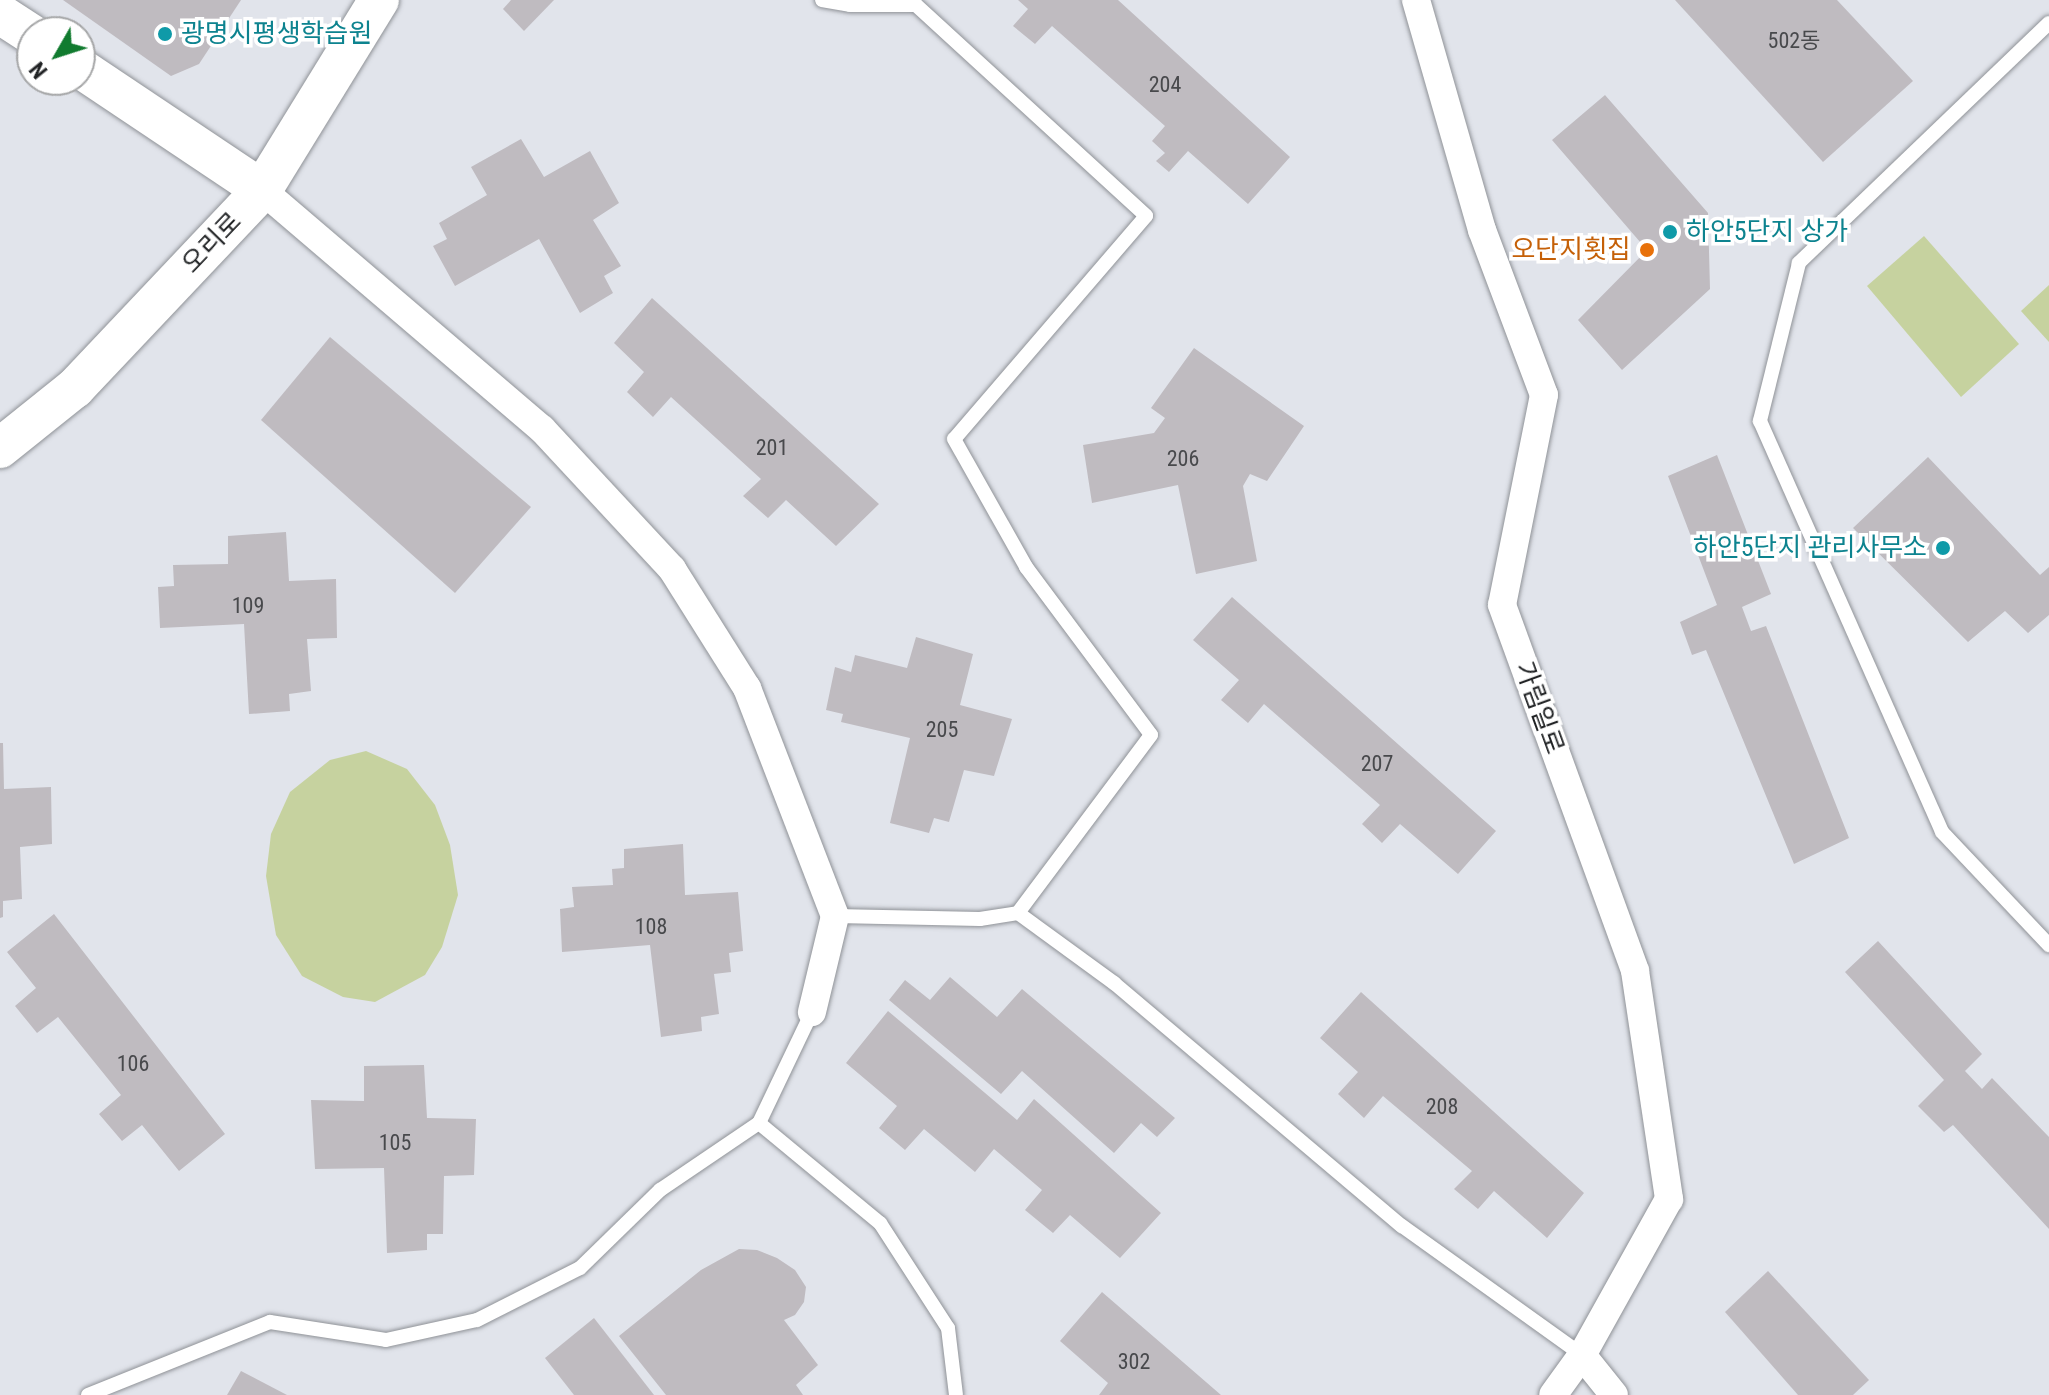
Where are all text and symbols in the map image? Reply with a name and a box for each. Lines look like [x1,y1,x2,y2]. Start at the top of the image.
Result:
north arrow [16,16,96,96]
place label: 광명시평생학습원 [181,18,372,50]
marker: 광명시평생학습원 [156,25,174,43]
house number: 502동 [1768,28,1820,54]
text: N [25,57,52,83]
house number: 204 [1149,72,1181,98]
street label: 오리로 [176,206,248,280]
place label: 하안5단지 상가 [1686,216,1848,248]
marker: 하안5단지 상가 [1661,223,1679,241]
place label: 오단지횟집 [1511,234,1631,266]
marker: 오단지횟집 [1638,241,1656,259]
house number: 201 [756,435,788,461]
house number: 206 [1167,446,1199,472]
place label: 하안5단지 관리사무소 [1693,532,1927,564]
marker: 하안5단지 관리사무소 [1934,539,1952,557]
house number: 109 [232,593,264,619]
street label: 가림일로 [1508,658,1570,758]
house number: 205 [926,717,958,743]
house number: 207 [1361,751,1393,777]
house number: 108 [635,914,667,940]
house number: 106 [117,1051,149,1077]
house number: 208 [1426,1094,1458,1120]
house number: 105 [379,1130,411,1156]
house number: 302 [1118,1349,1150,1375]

